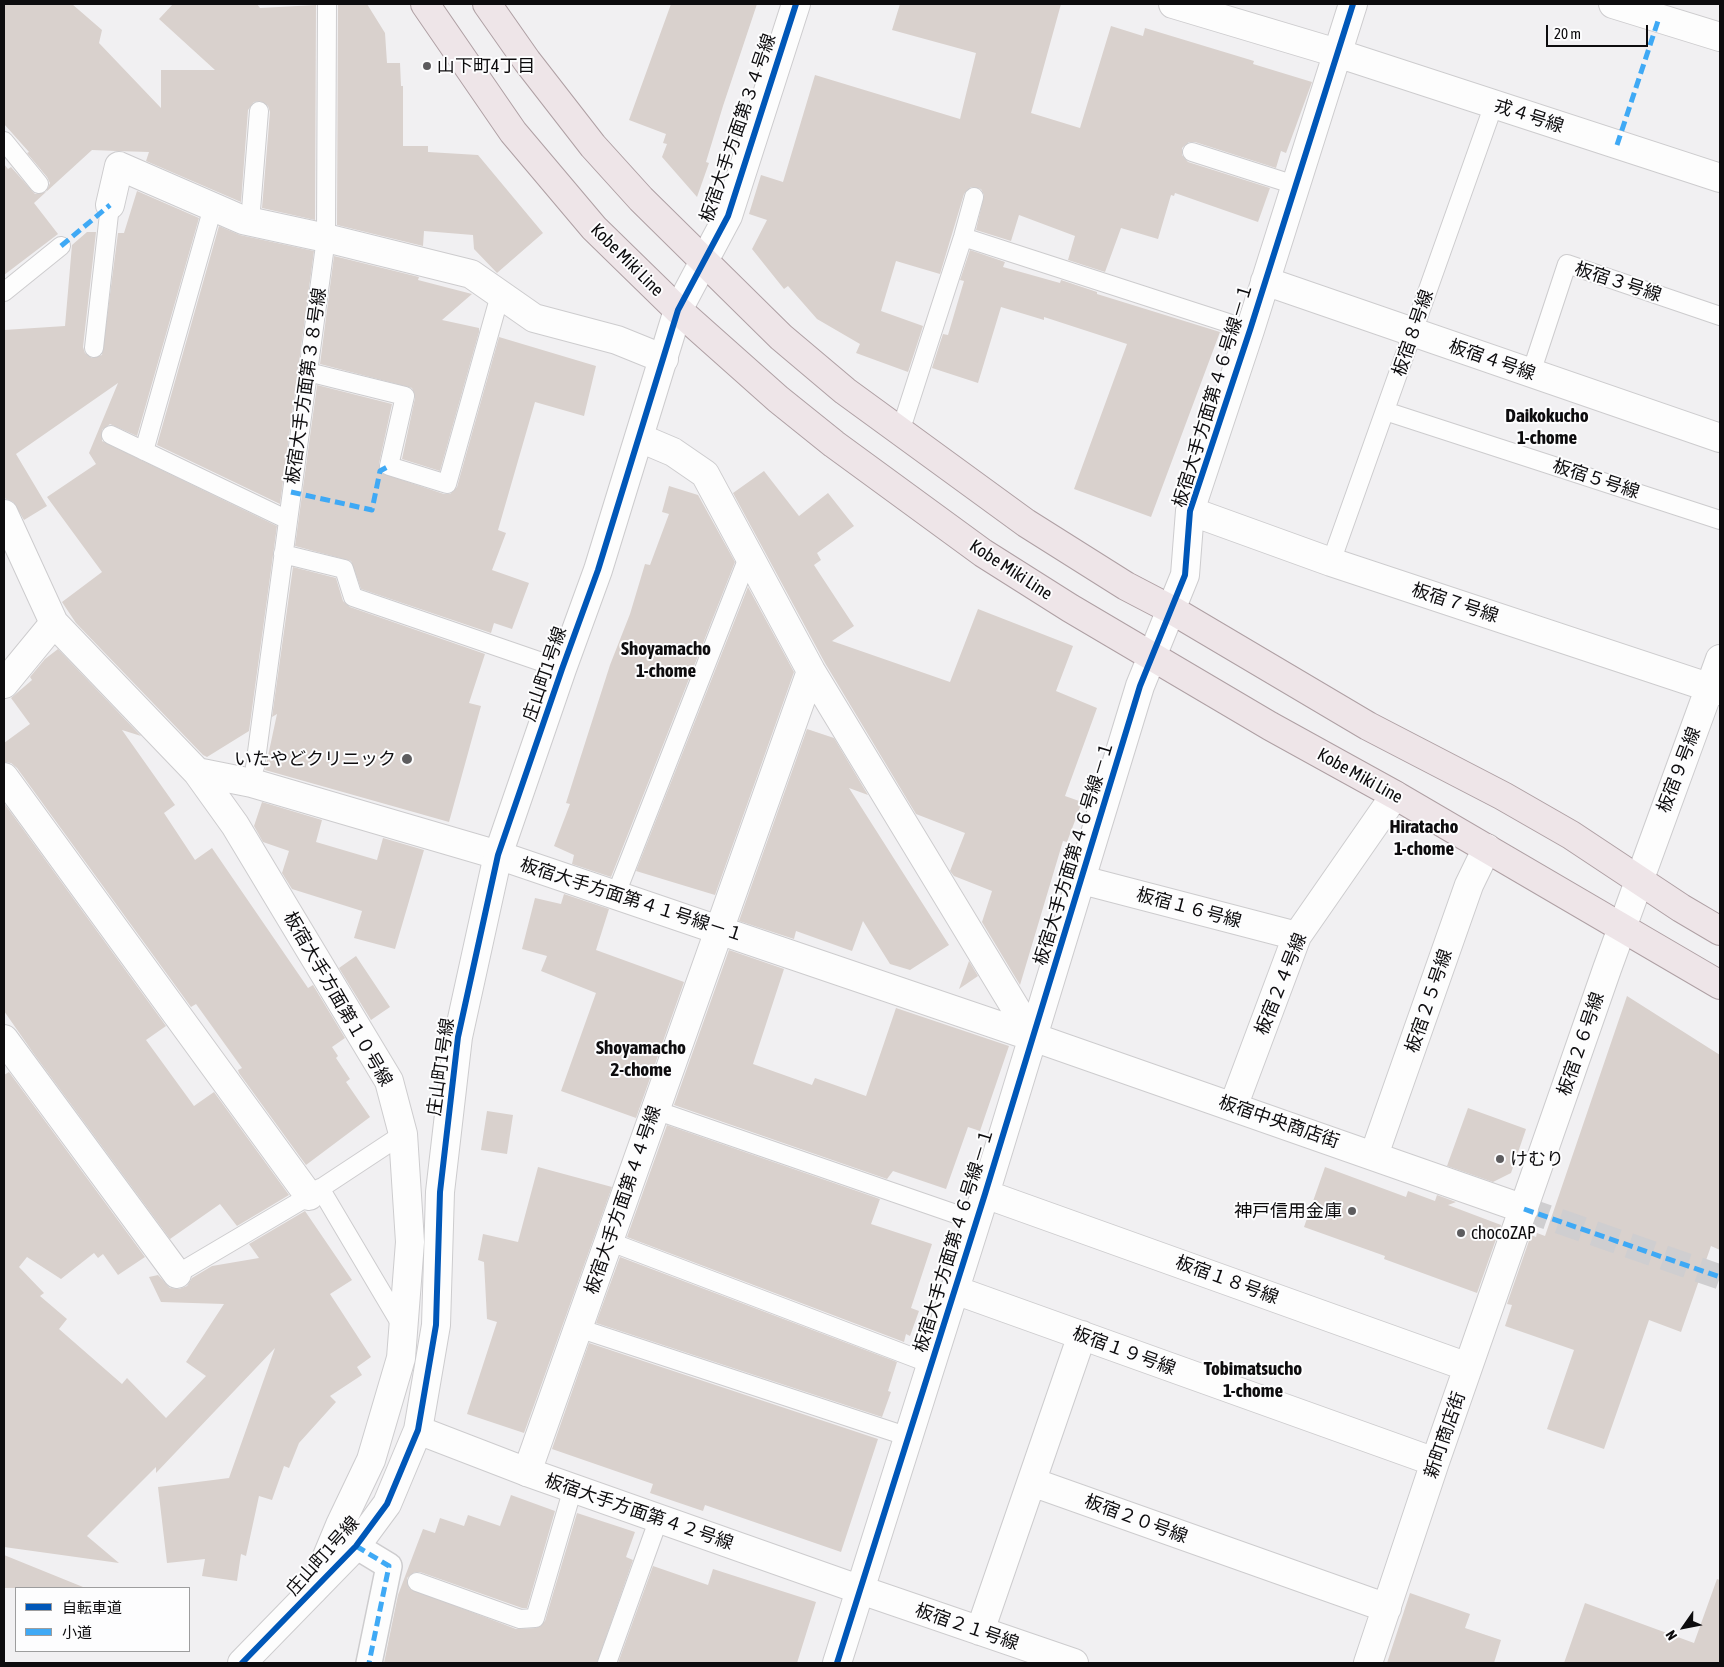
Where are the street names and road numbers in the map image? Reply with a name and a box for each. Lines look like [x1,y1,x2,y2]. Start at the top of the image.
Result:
street label: 板宿大手方面第３４号線 [696,31,780,225]
street label: 戎４号線 [1491,95,1567,137]
street label: Kobe Miki Line [586,219,668,301]
street label: 板宿３号線 [1572,258,1664,306]
street label: 板宿大手方面第４６号線－１ [1168,280,1258,510]
street label: 板宿大手方面第３８号線 [282,286,330,486]
street label: 板宿８号線 [1388,287,1438,379]
street label: 板宿４号線 [1446,335,1538,385]
street label: 板宿５号線 [1550,455,1642,503]
street label: Kobe Miki Line [966,535,1056,605]
street label: 板宿７号線 [1409,579,1501,627]
street label: 庄山町1号線 [519,624,571,724]
street label: 板宿９号線 [1653,724,1705,816]
street label: 板宿大手方面第４６号線－１ [1029,738,1119,968]
street label: Kobe Miki Line [1314,744,1406,808]
street label: 板宿大手方面第４１号線－１ [517,854,747,946]
street label: 板宿１６号線 [1134,884,1244,932]
street label: 板宿大手方面第１０号線 [279,908,397,1090]
street label: 板宿２４号線 [1251,930,1311,1038]
street label: 板宿２５号線 [1401,946,1457,1056]
street label: 板宿２６号線 [1553,989,1609,1099]
street label: 庄山町1号線 [423,1017,459,1117]
street label: 板宿中央商店街 [1216,1091,1342,1153]
street label: 板宿大手方面第４４号線 [581,1103,665,1297]
street label: 板宿大手方面第４６号線－１ [909,1125,999,1355]
street label: 板宿１８号線 [1173,1251,1281,1309]
street label: 板宿１９号線 [1070,1322,1178,1380]
street label: 新町商店街 [1420,1389,1470,1481]
street label: 板宿大手方面第４２号線 [542,1470,736,1554]
street label: 板宿２０号線 [1082,1490,1190,1548]
street label: 庄山町1号線 [282,1512,364,1600]
street label: 板宿２１号線 [912,1599,1022,1655]

